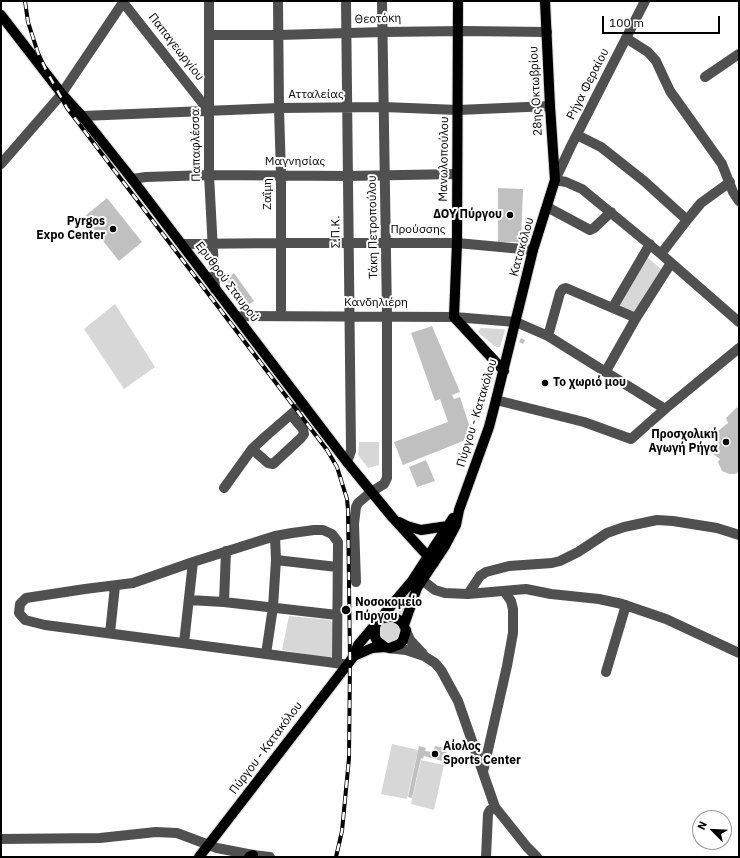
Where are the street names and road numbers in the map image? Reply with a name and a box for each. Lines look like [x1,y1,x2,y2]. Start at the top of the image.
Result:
street label: Παπαγεωργίου [145,10,207,84]
street label: Θεοτόκη [354,11,402,27]
street label: 28ης Οκτωβρίου [526,46,546,136]
street label: Ρήγα Φεραίου [564,46,612,122]
street label: Ατταλείας [288,88,344,102]
street label: Παπαφλέσσα [188,108,204,182]
street label: Μανωλοπούλου [436,116,452,202]
street label: Μαγνησίας [265,155,325,169]
street label: Τάκη Πετροπούλου [365,175,381,279]
street label: Ζαΐμη [261,178,275,210]
street label: Σ.Π.Κ. [329,216,343,248]
street label: Κατακόλου [507,216,537,278]
street label: Προύσσης [390,223,446,237]
street label: Ερυθρού Σταυρού [192,239,262,325]
street label: Κανδηλιέρη [344,296,408,310]
street label: Πύργου - Κατακόλου [454,357,500,469]
street label: Πύργου - Κατακόλου [226,699,306,797]

